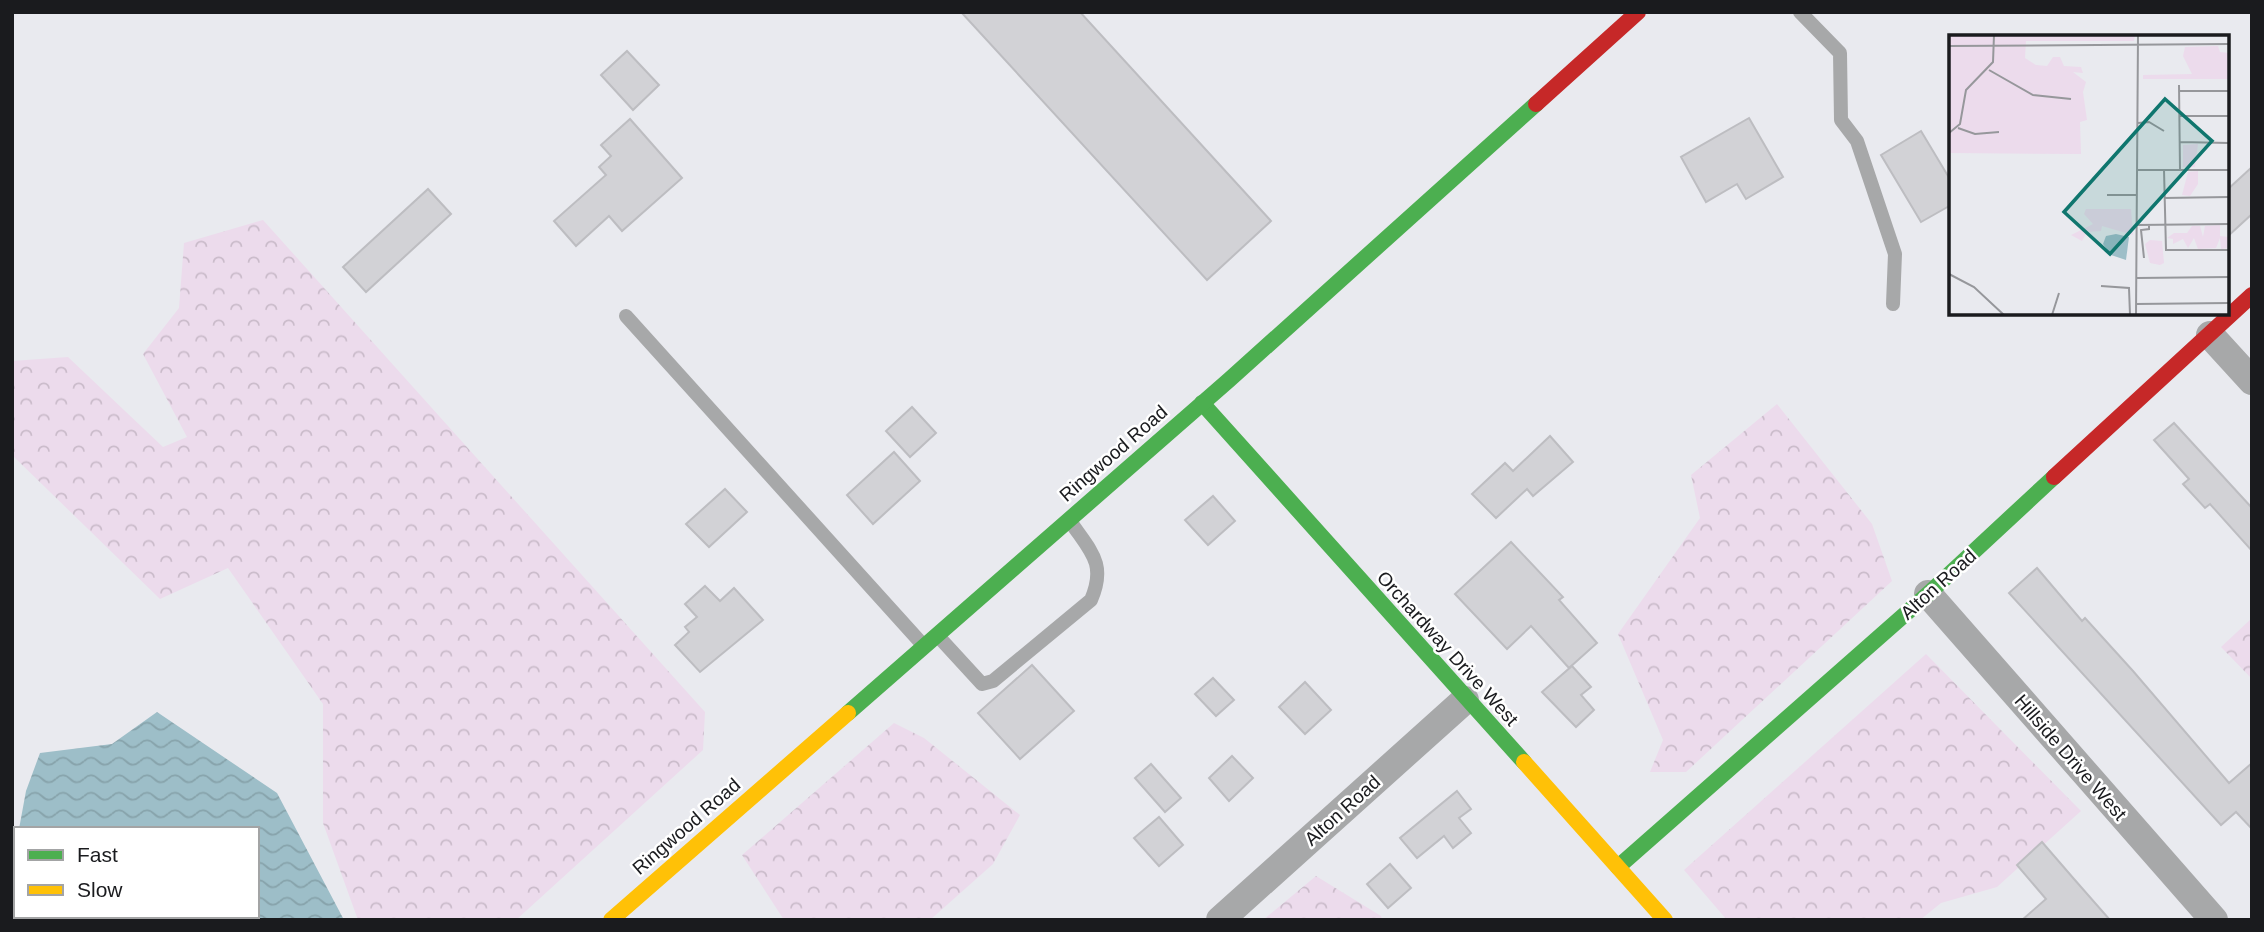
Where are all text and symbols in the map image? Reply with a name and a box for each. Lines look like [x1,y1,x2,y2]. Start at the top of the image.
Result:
inset map [1949,35,2229,315]
street label: Ringwood Road [1055,401,1171,506]
street label: Alton Road [1896,545,1980,624]
street label: Orchardway Drive West [1373,567,1523,730]
street label: Hillside Drive West [2011,690,2131,825]
street label: Alton Road [1300,771,1384,850]
street label: Ringwood Road [628,774,744,879]
legend [14,827,259,918]
text: Fast [77,843,118,866]
text: Slow [77,878,123,901]

